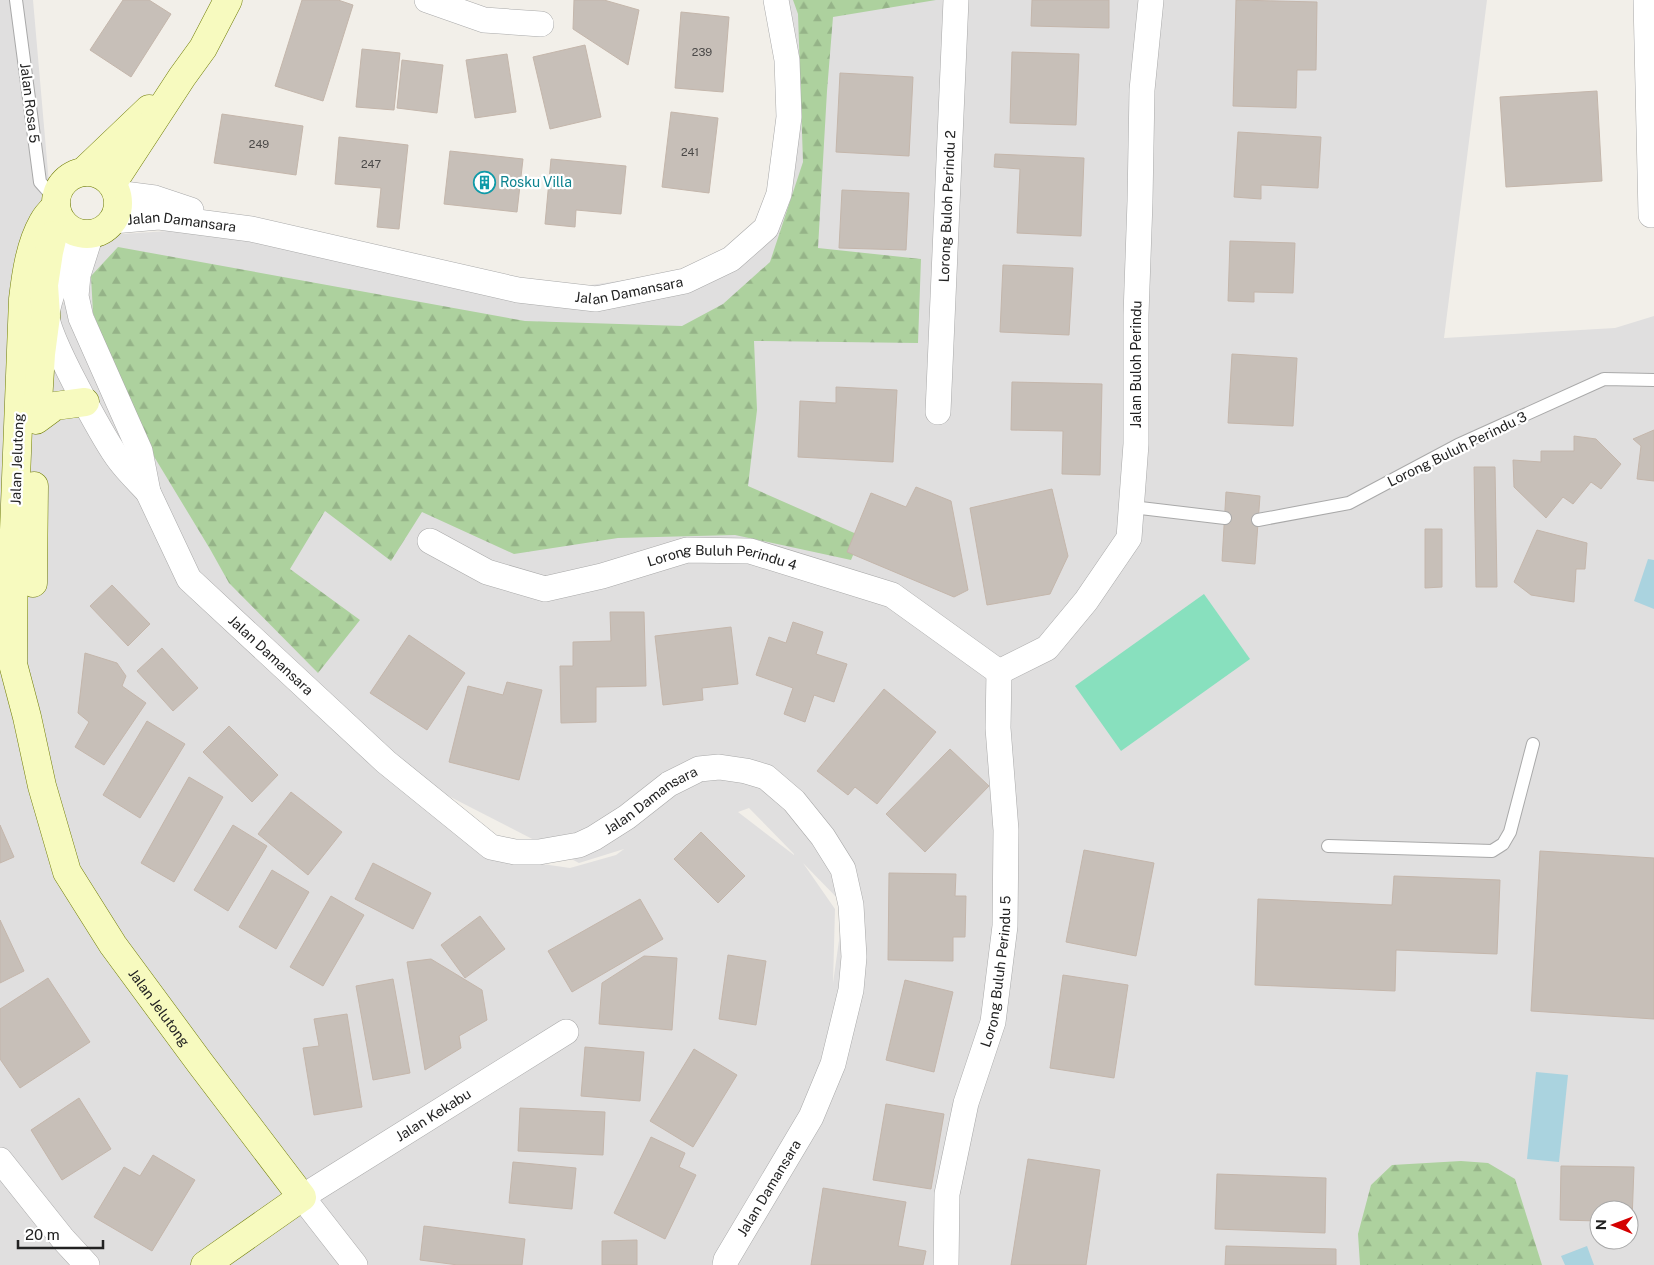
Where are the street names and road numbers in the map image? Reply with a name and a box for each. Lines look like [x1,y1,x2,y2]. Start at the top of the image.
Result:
street label: Jalan Rosa 5 [17,62,43,144]
street label: Lorong Buloh Perindu 2 [936,130,958,283]
street label: Jalan Damansara [126,209,237,235]
street label: Jalan Damansara [574,274,684,308]
street label: Jalan Buloh Perindu [1128,300,1145,428]
street label: Lorong Buluh Perindu 3 [1385,408,1529,490]
street label: Jalan Jelutong [7,412,27,505]
street label: Lorong Buluh Perindu 4 [645,542,799,573]
street label: Jalan Damansara [225,612,317,698]
street label: Jalan Damansara [601,763,700,838]
street label: Lorong Buluh Perindu 5 [977,895,1013,1049]
street label: Jalan Jelutong [125,966,193,1050]
street label: Jalan Kekabu [393,1085,474,1144]
street label: Jalan Damansara [734,1137,804,1239]

